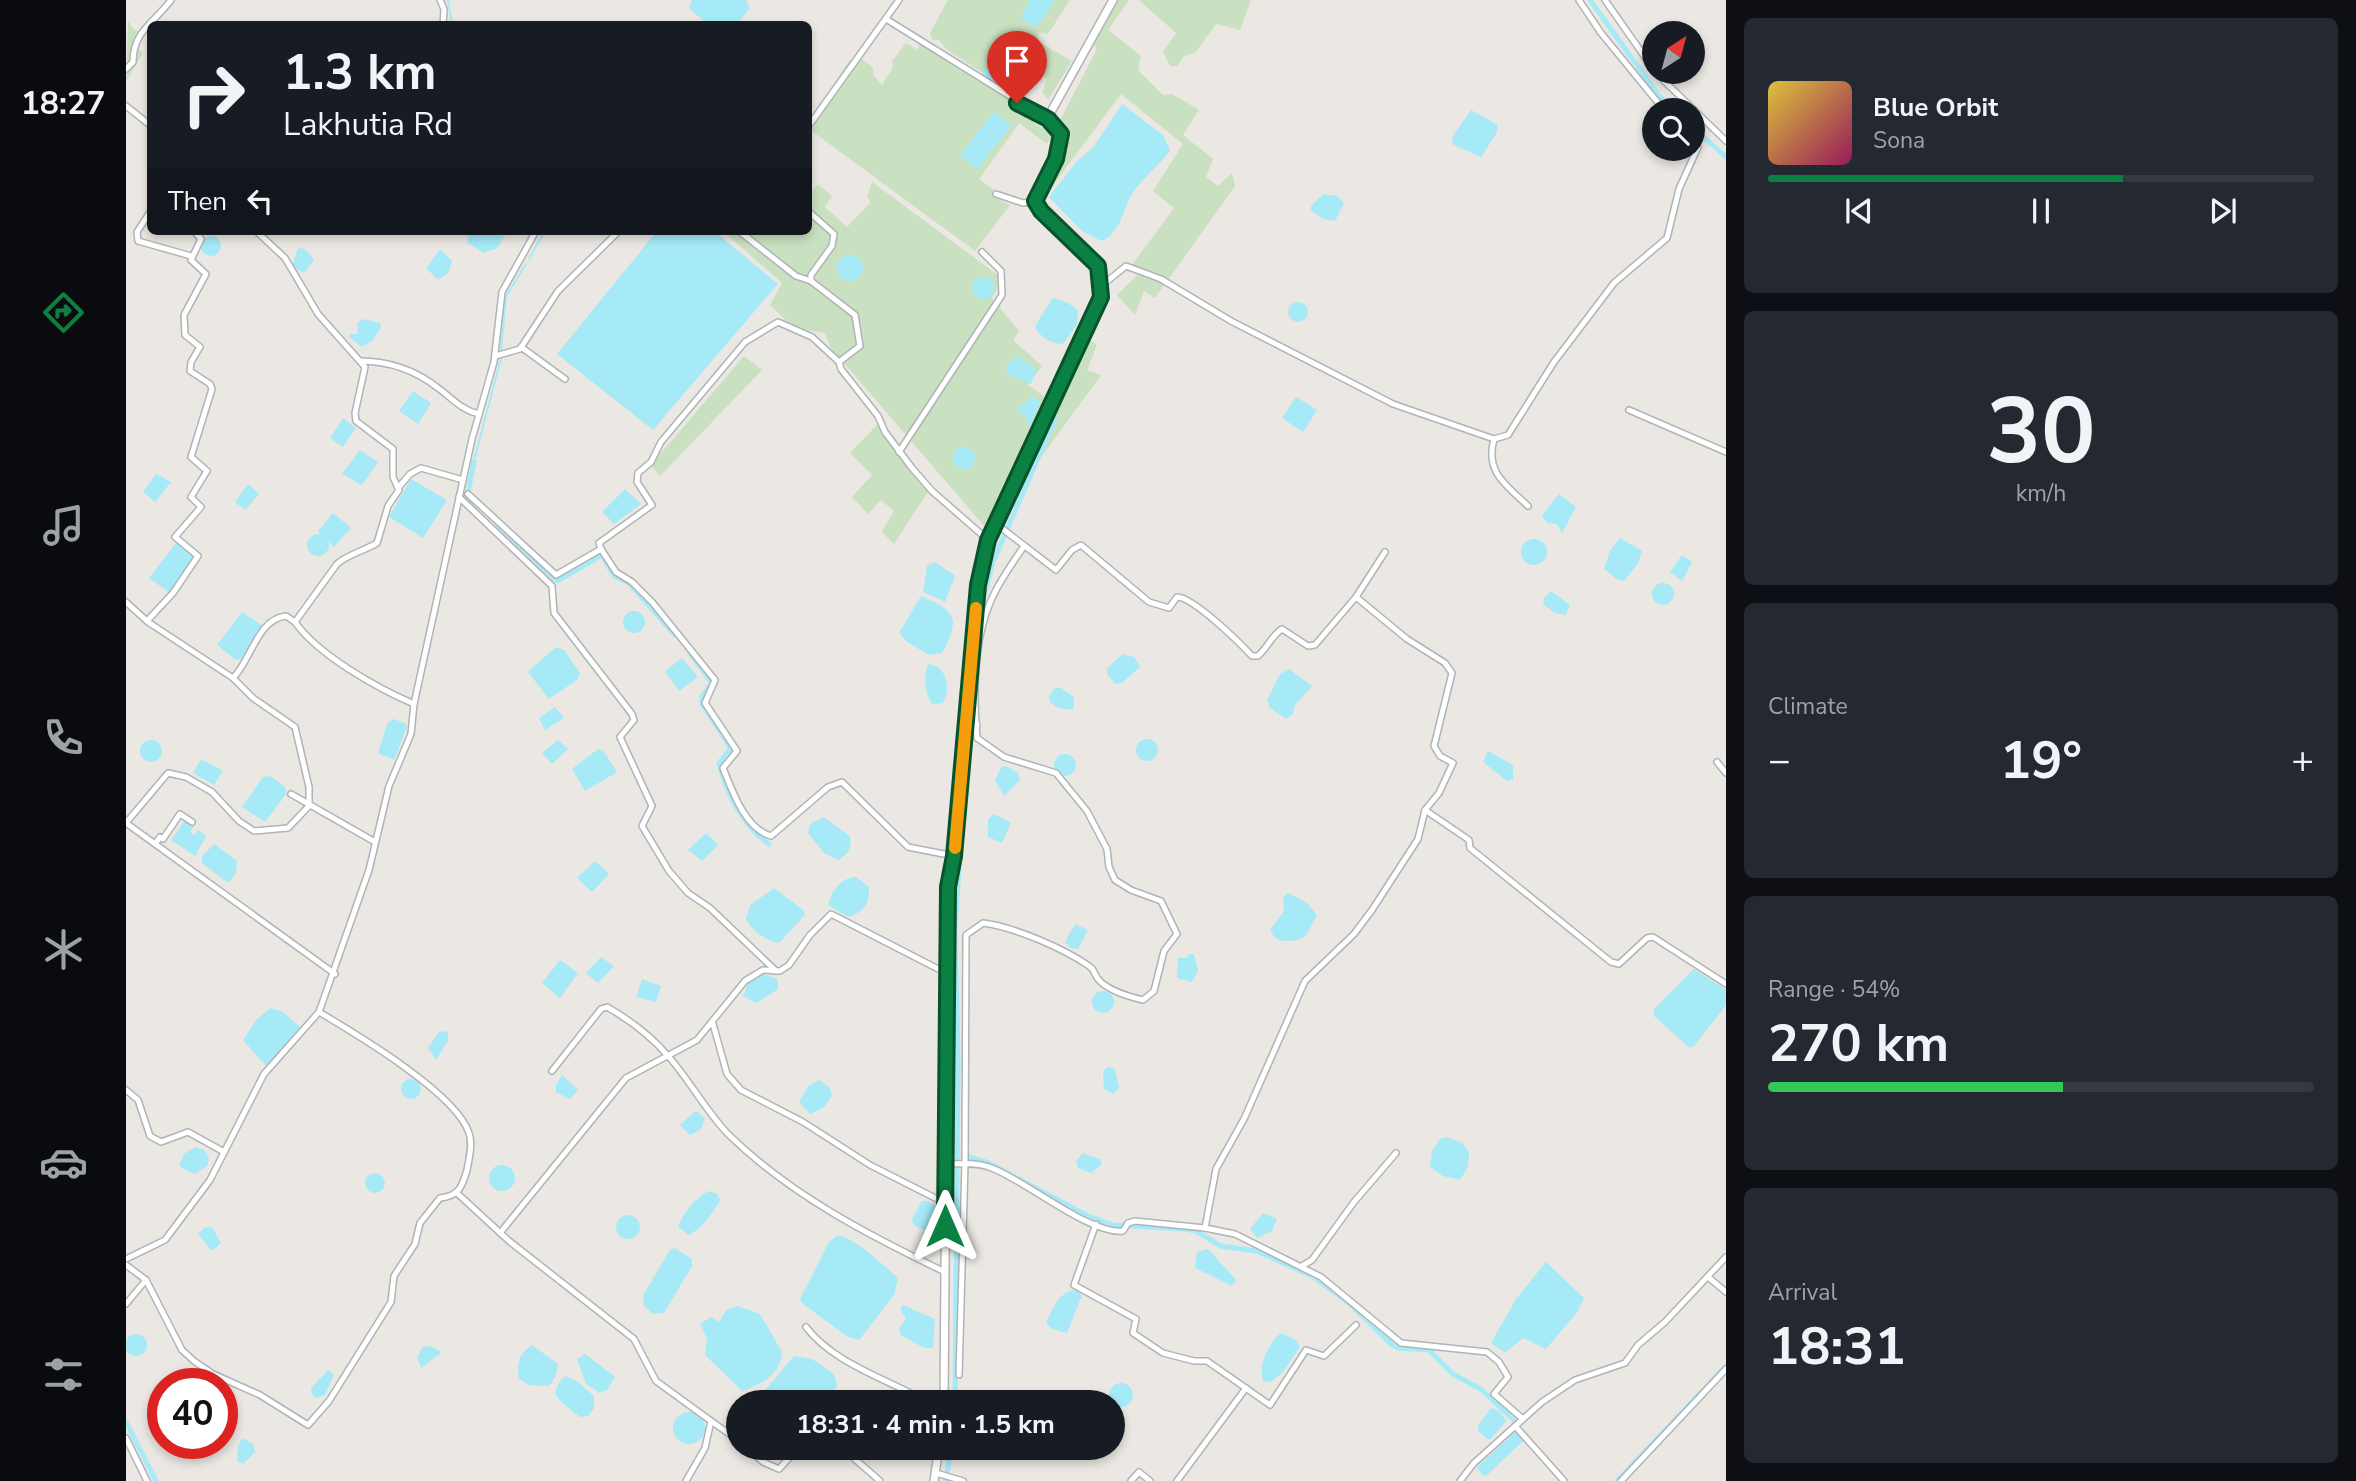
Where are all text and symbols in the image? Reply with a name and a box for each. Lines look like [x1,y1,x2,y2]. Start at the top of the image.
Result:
north arrow [1642,21,1704,84]
map controls [1642,21,1705,161]
pin [987,31,1047,103]
text: 1.3 km [283,39,436,106]
icon: arrive [998,42,1036,80]
icon: right [168,49,259,140]
text: 18:27 [21,82,105,125]
text: Blue Orbit [1873,90,1998,125]
button: search [1642,98,1705,161]
text: Lakhutia Rd [283,103,453,146]
text: Sona [1873,125,1925,156]
icon: left [241,182,279,220]
text: Then [168,184,227,219]
icon: previous [1840,192,1878,230]
icon: pause [2022,192,2060,230]
icon: next [2204,192,2242,230]
icon: directions [39,288,88,337]
text: 30 [1986,370,2096,494]
text: km/h [2016,478,2066,509]
icon: music [39,501,88,550]
text: Climate [1768,691,1848,722]
icon: phone [39,713,88,762]
text: 19° [2000,725,2082,796]
text: − [1768,735,1791,786]
text: + [2291,735,2314,786]
icon: climate [39,925,88,974]
text: Range · 54% [1768,974,1900,1005]
text: 270 km [1768,1008,1949,1079]
icon: car [39,1138,88,1187]
position arrow [908,1189,982,1263]
text: Arrival [1768,1277,1837,1308]
text: 18:31 [1768,1311,1906,1382]
icon: filters [39,1350,88,1399]
speed limit sign: 40 [147,1368,238,1459]
text: 18:31 · 4 min · 1.5 km [796,1407,1055,1442]

